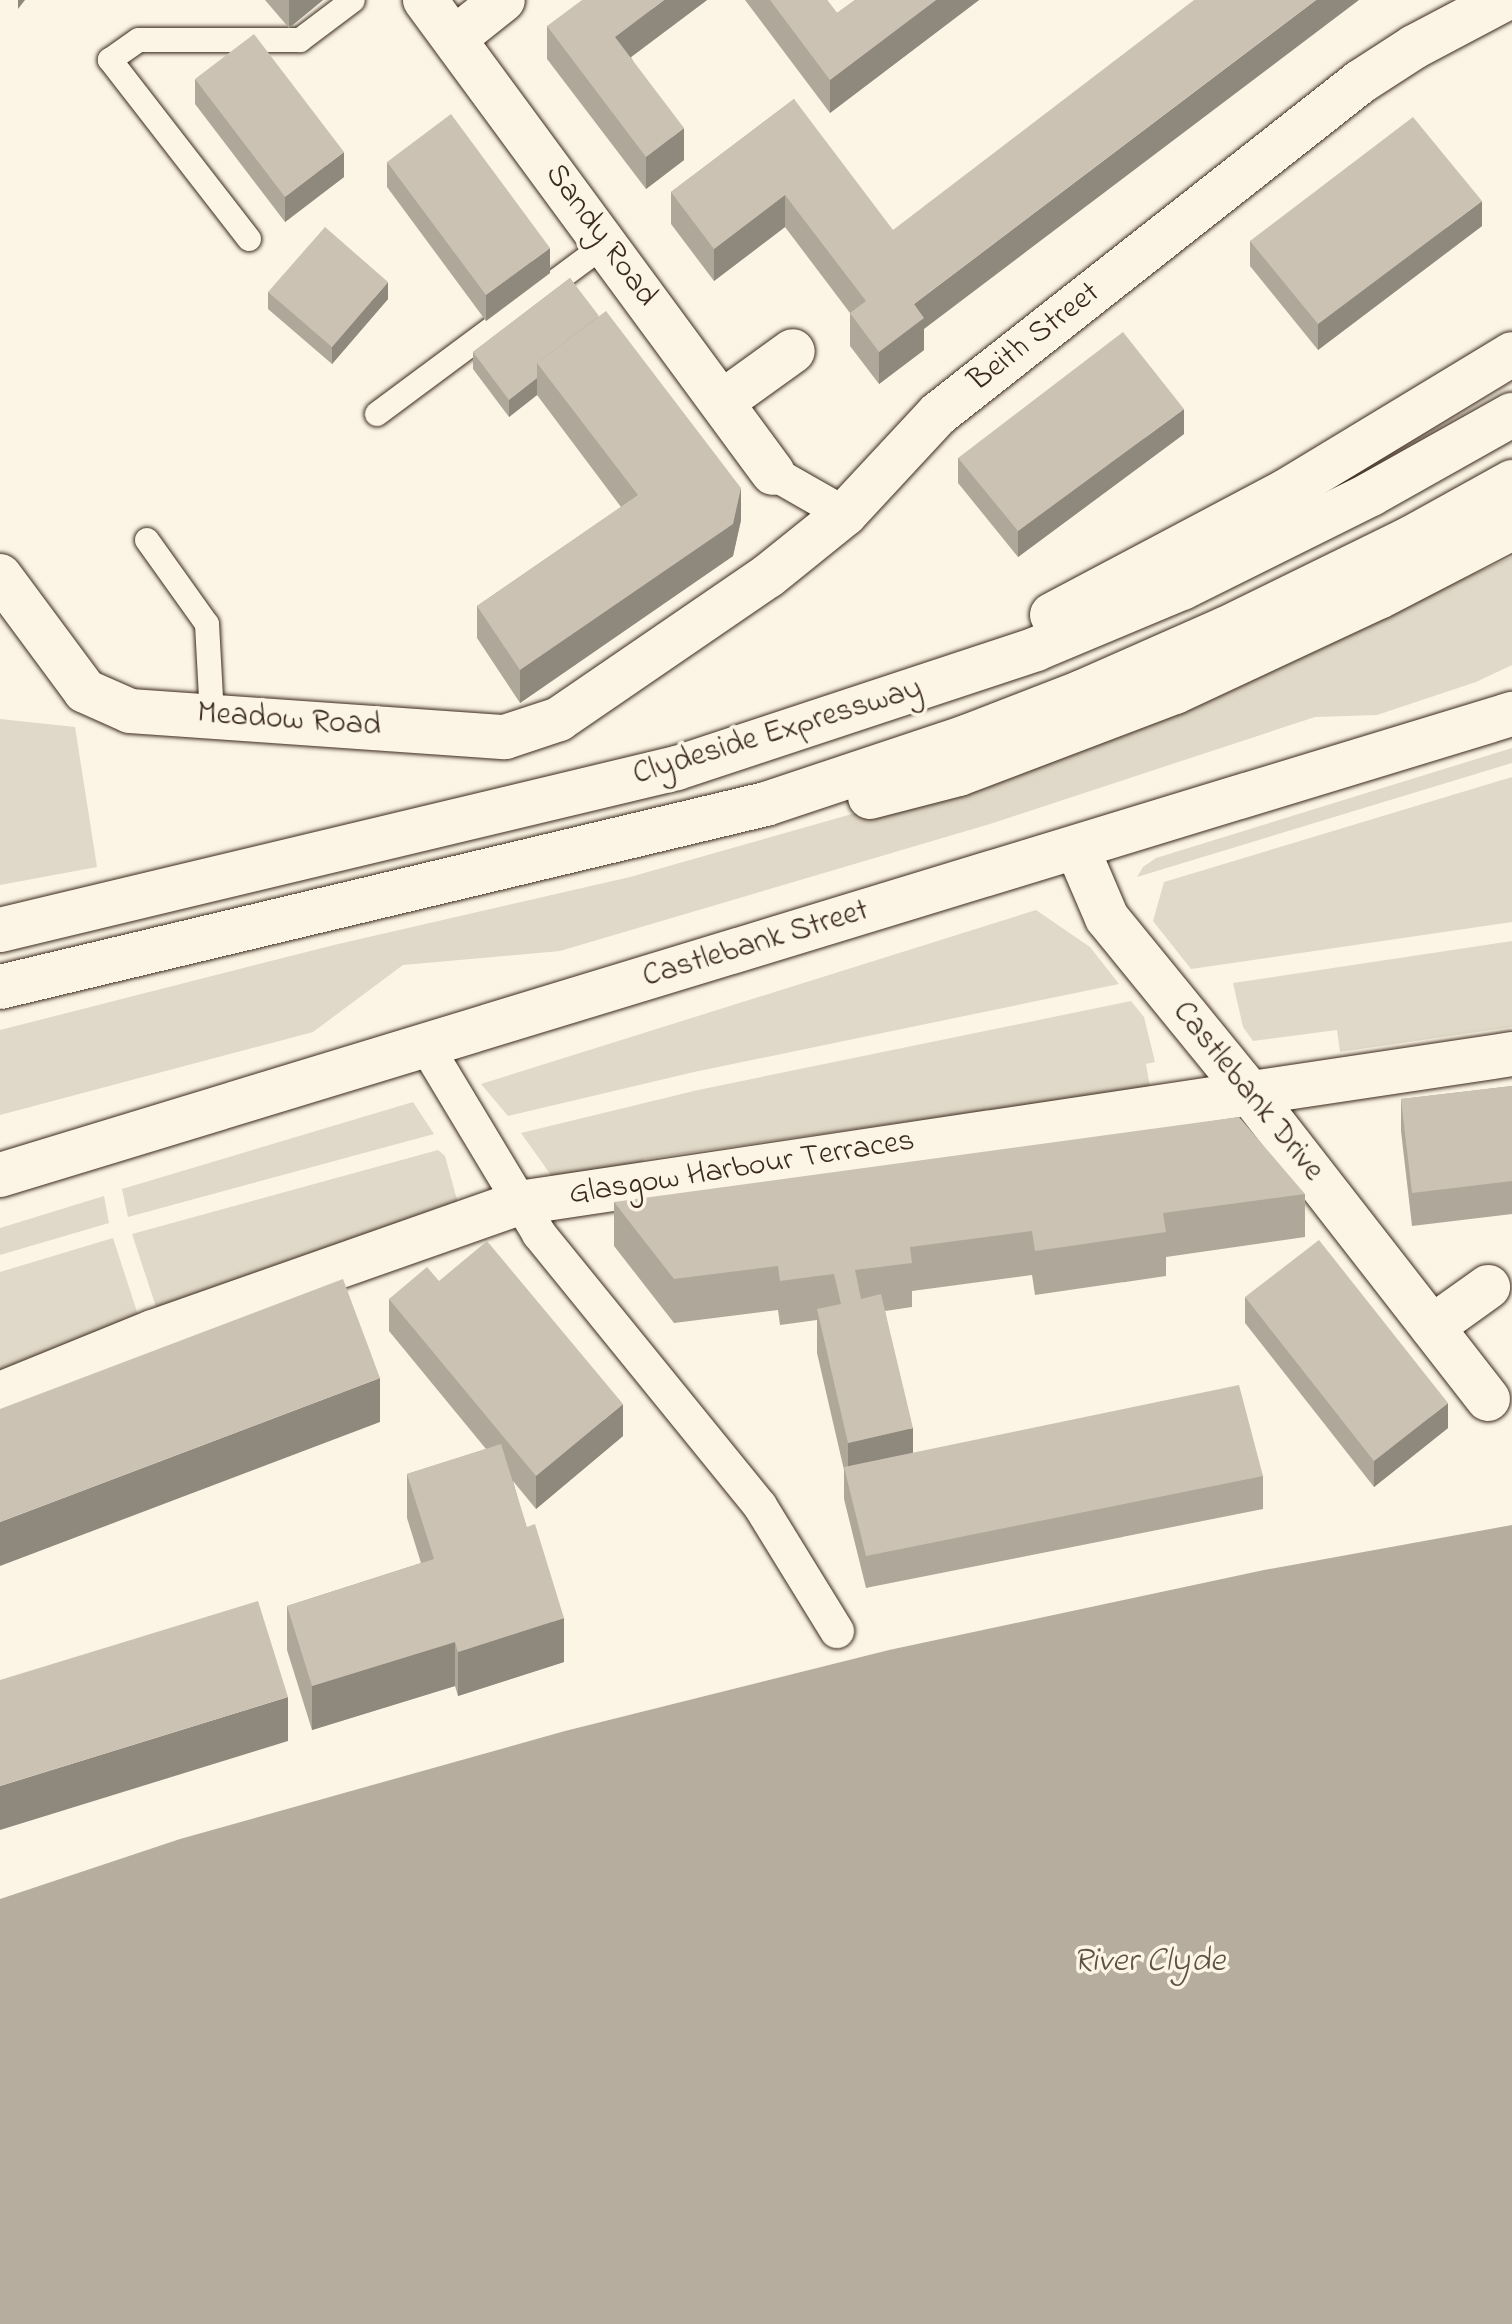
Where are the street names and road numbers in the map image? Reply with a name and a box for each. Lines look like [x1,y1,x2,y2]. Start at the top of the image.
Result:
street label: Sandy Road [535,157,665,315]
street label: Beith Street [962,275,1108,401]
street label: Clydeside Expressway [629,671,927,795]
street label: Meadow Road [196,695,382,747]
street label: Castlebank Street [638,892,874,998]
street label: Castlebank Drive [1163,994,1331,1190]
street label: Glasgow Harbour Terraces [567,1123,917,1215]

